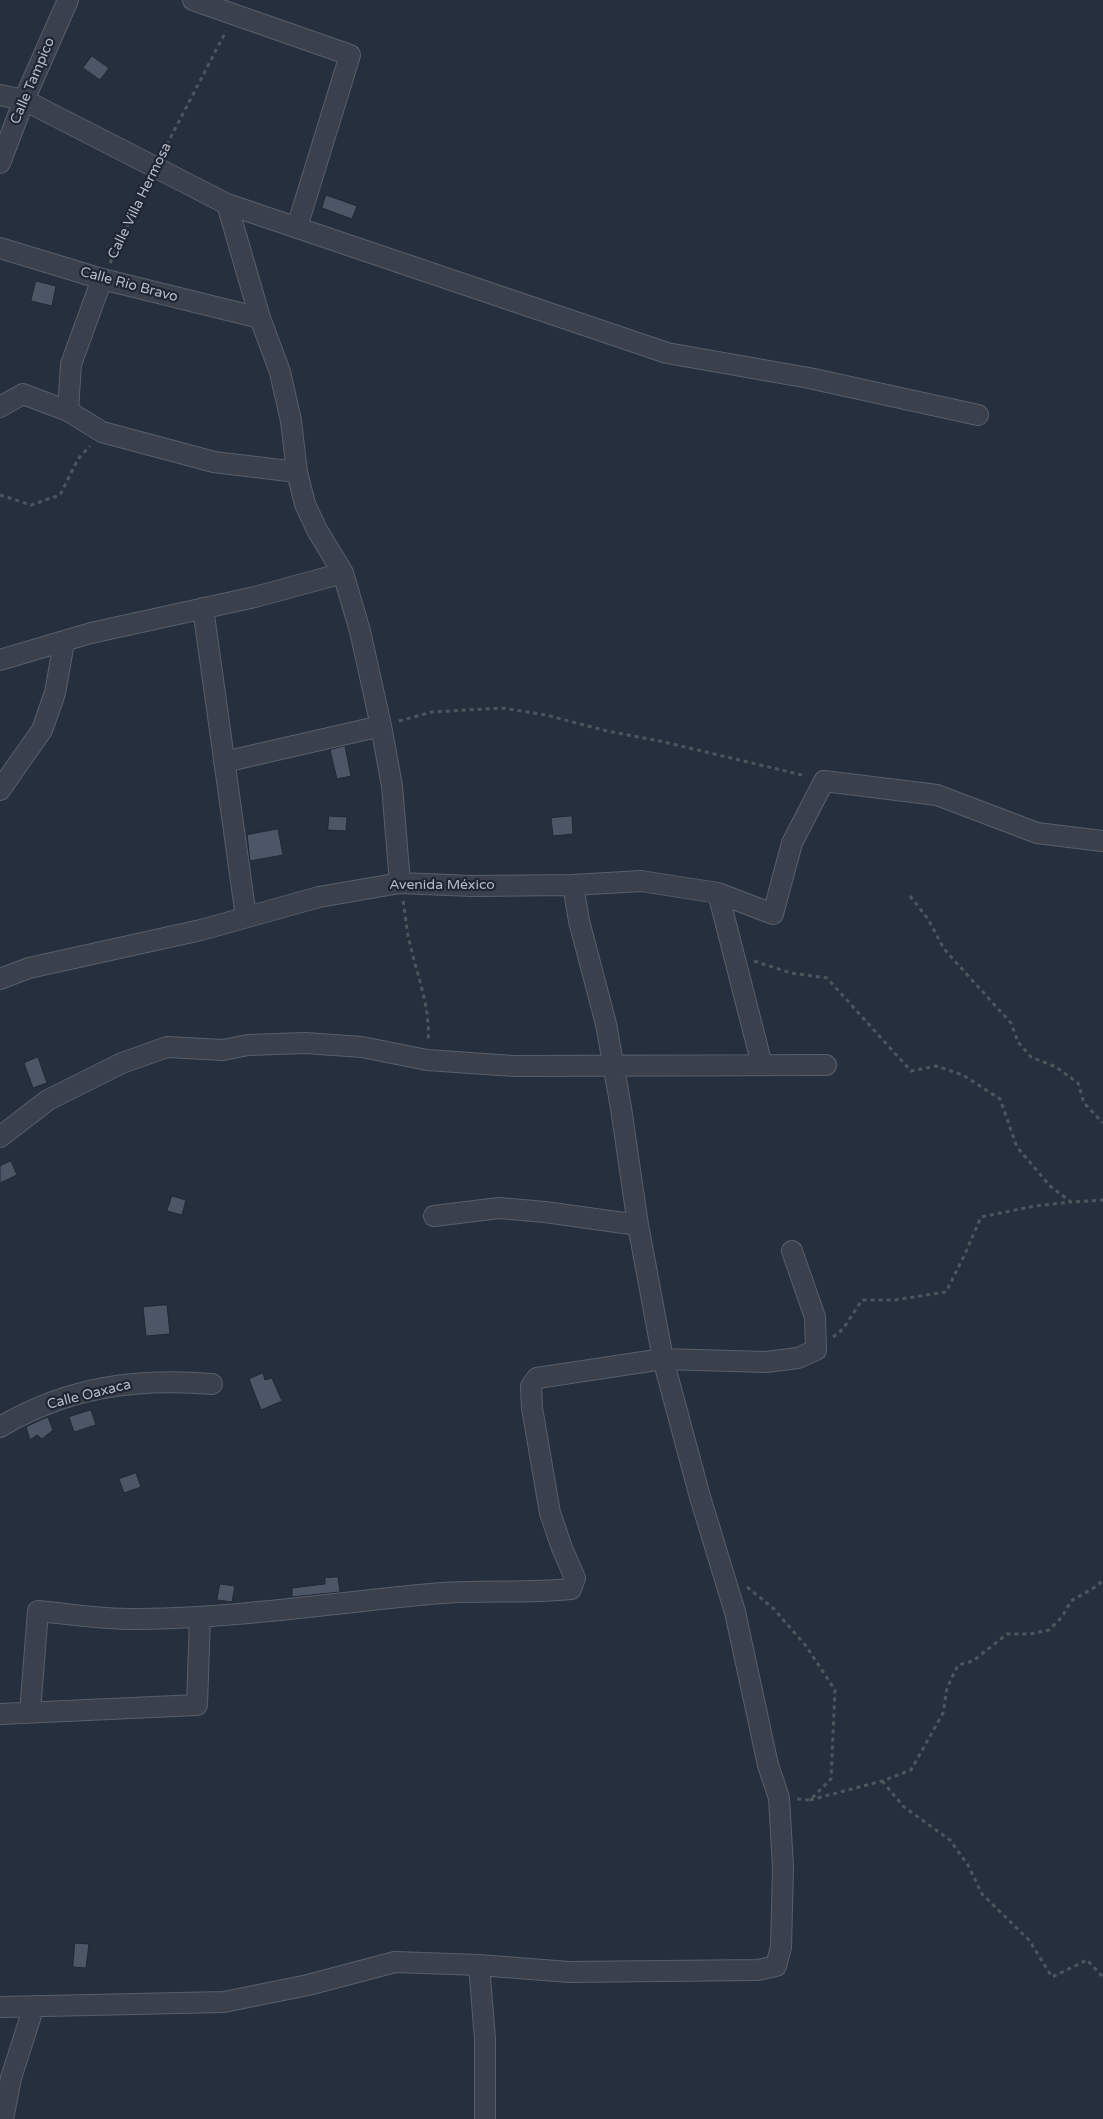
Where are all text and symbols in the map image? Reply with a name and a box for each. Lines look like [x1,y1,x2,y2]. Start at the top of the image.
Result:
street label: Calle Tampico [7,35,59,127]
street label: Calle Villa Hermosa [105,140,175,262]
street label: Calle Río Bravo [78,264,180,306]
street label: Avenida México [389,877,495,893]
street label: Calle Oaxaca [45,1376,133,1414]

